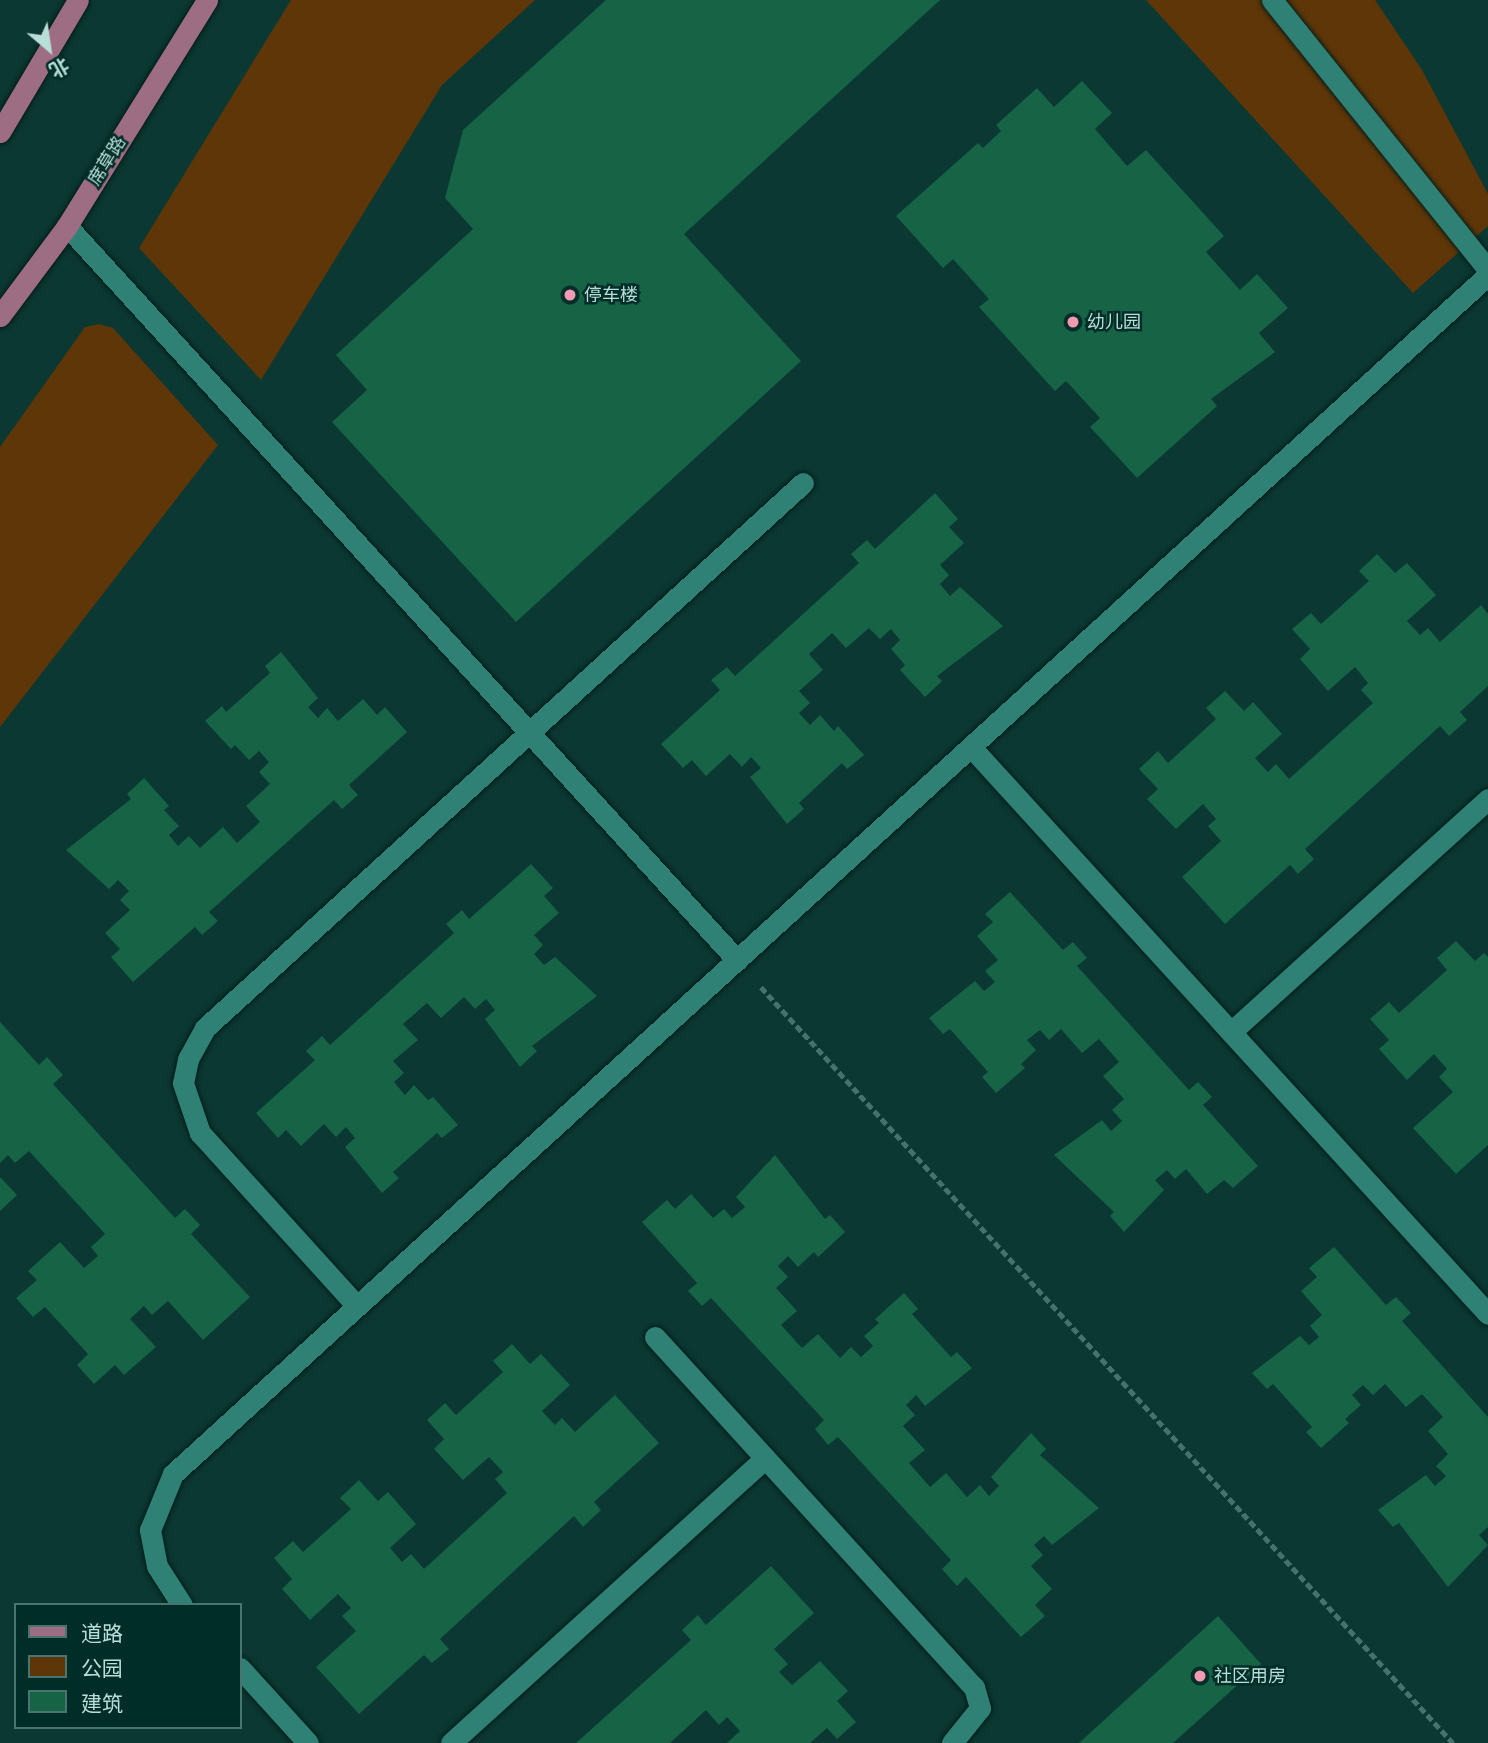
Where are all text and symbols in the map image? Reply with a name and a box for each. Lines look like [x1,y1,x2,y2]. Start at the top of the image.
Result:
north arrow [14,14,84,84]
text: 北 [46,53,73,82]
street label: 席草路 [84,132,130,190]
place label: 停车楼 [584,284,638,306]
marker: 停车楼 [562,287,578,303]
place label: 幼儿园 [1087,311,1141,333]
marker: 幼儿园 [1065,314,1081,330]
legend [14,1603,242,1729]
text: 道路 [81,1621,123,1647]
text: 公园 [81,1656,123,1682]
place label: 社区用房 [1214,1665,1286,1687]
marker: 社区用房 [1192,1668,1208,1684]
text: 建筑 [81,1691,123,1717]

